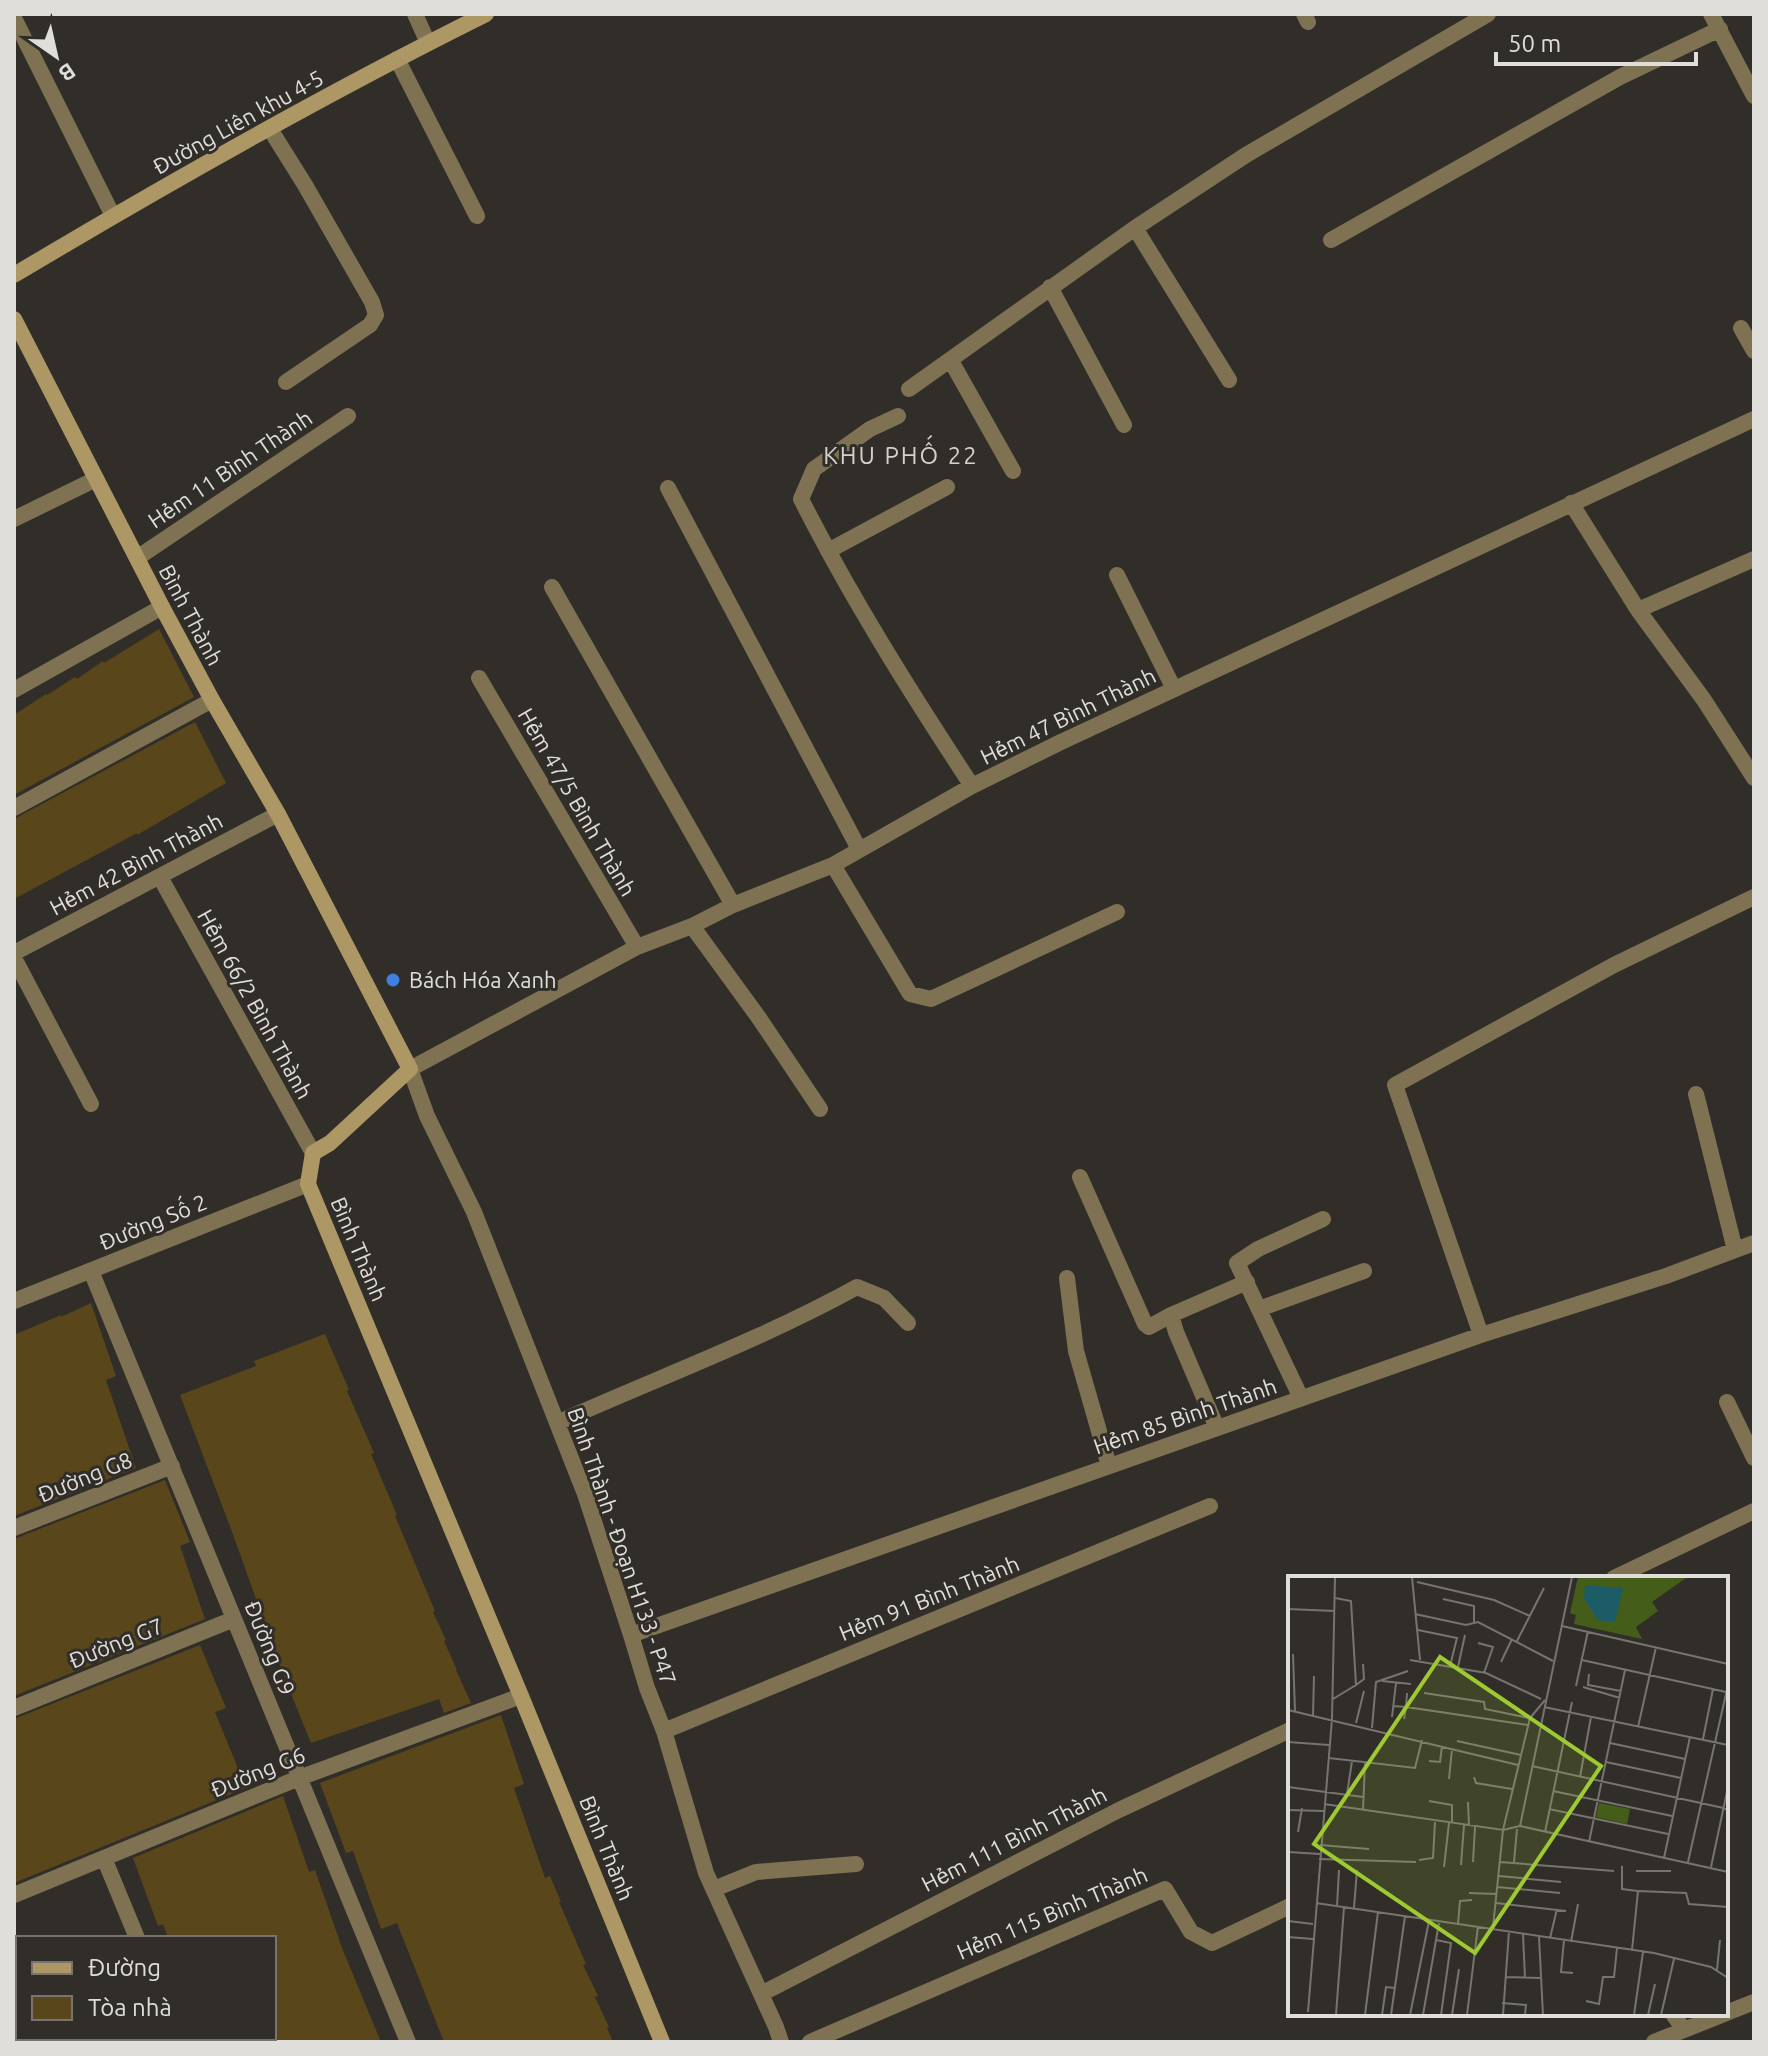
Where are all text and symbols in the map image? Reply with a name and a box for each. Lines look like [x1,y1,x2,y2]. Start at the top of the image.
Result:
north arrow [16,16,96,96]
scale bar [1496,16,1696,66]
text: 50 m [1508,30,1561,57]
text: B [54,59,81,87]
street label: Đường Liên khu 4-5 [148,64,327,179]
street label: Hẻm 11 Bình Thành [143,404,316,533]
district label: KHU PHỐ 22 [823,434,979,469]
street label: Bình Thành [154,560,228,670]
street label: Hẻm 47 Bình Thành [976,662,1160,769]
street label: Hẻm 47/5 Bình Thành [513,703,641,900]
street label: Hẻm 42 Bình Thành [45,807,226,920]
street label: Hẻm 66/2 Bình Thành [193,905,318,1103]
place label: Bách Hóa Xanh [409,967,557,992]
marker: Bách Hóa Xanh [384,971,402,989]
street label: Đường Số 2 [94,1186,210,1254]
street label: Bình Thành [326,1193,393,1305]
street label: Hẻm 85 Bình Thành [1090,1372,1280,1459]
street label: Bình Thành - Đoạn H133 - P47 [563,1404,682,1688]
street label: Đường G8 [34,1446,135,1507]
street label: Hẻm 91 Bình Thành [835,1550,1023,1645]
inset map [1288,1576,1728,2016]
street label: Đường G9 [240,1597,301,1698]
street label: Đường G7 [65,1612,166,1673]
street label: Đường G6 [207,1741,308,1802]
street label: Hẻm 111 Bình Thành [917,1781,1111,1896]
street label: Bình Thành [575,1792,640,1904]
street label: Hẻm 115 Bình Thành [953,1861,1151,1964]
legend [16,1936,276,2040]
text: Đường [88,1954,161,1981]
text: Tòa nhà [88,1994,172,2021]

